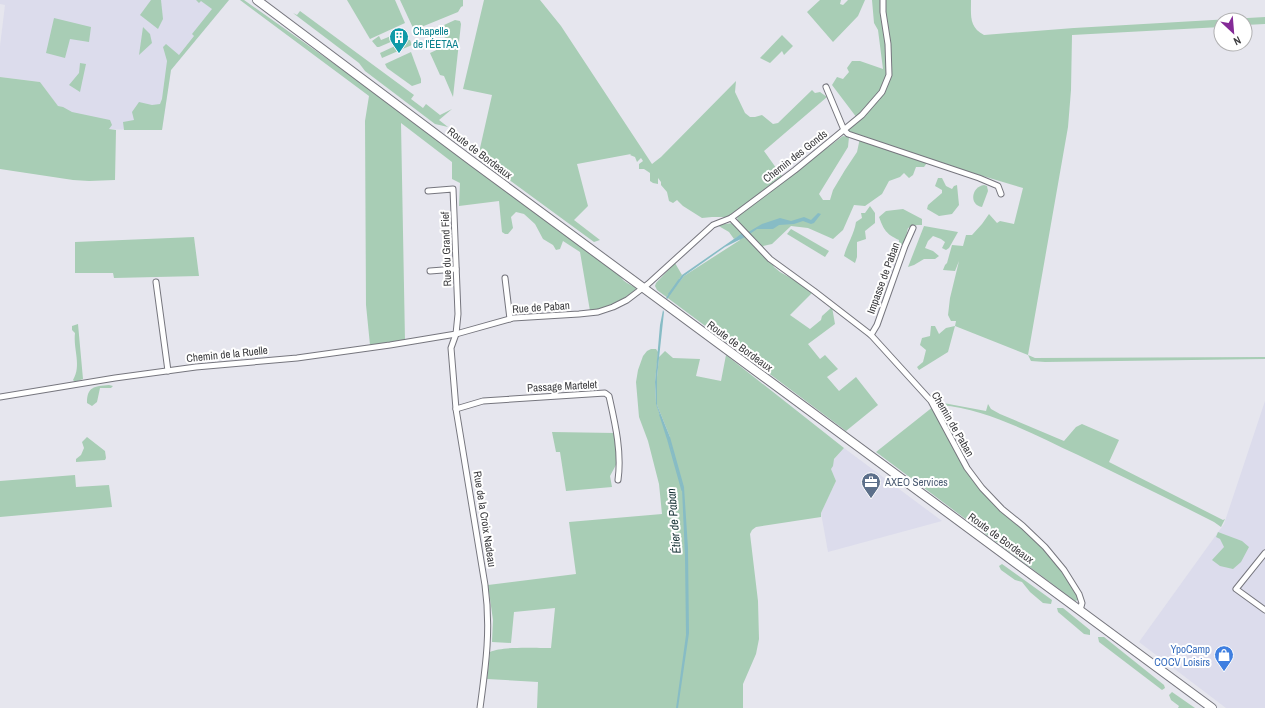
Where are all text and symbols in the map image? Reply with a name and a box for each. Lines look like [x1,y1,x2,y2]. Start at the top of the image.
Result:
north arrow [1213,12,1253,52]
place label: Chapelle de l'ÉETAA [413,24,459,51]
building icon: Chapelle de l'ÉETAA [388,26,410,54]
text: N [1231,33,1243,49]
street label: Route de Bordeaux [445,124,516,182]
street label: Chemin des Gonds [760,126,830,185]
street label: Rue du Grand Fief [438,211,454,287]
street label: Impasse de Paban [864,240,902,316]
street label: Rue de Paban [512,298,570,316]
street label: Route de Bordeaux [704,317,776,375]
street label: Chemin de la Ruelle [186,343,268,365]
street label: Passage Martelet [527,377,598,395]
street label: Chemin de Paban [929,389,977,459]
street label: Rue de la Croix Nadeau [471,470,499,568]
office icon: AXEO Services [860,471,882,499]
place label: AXEO Services [884,475,948,489]
water label: Étier de Paban [663,488,685,554]
street label: Route de Bordeaux [965,509,1037,567]
place label: YpoCamp COCV Loisirs [1154,642,1210,669]
shop icon: YpoCamp COCV Loisirs [1213,644,1235,672]

